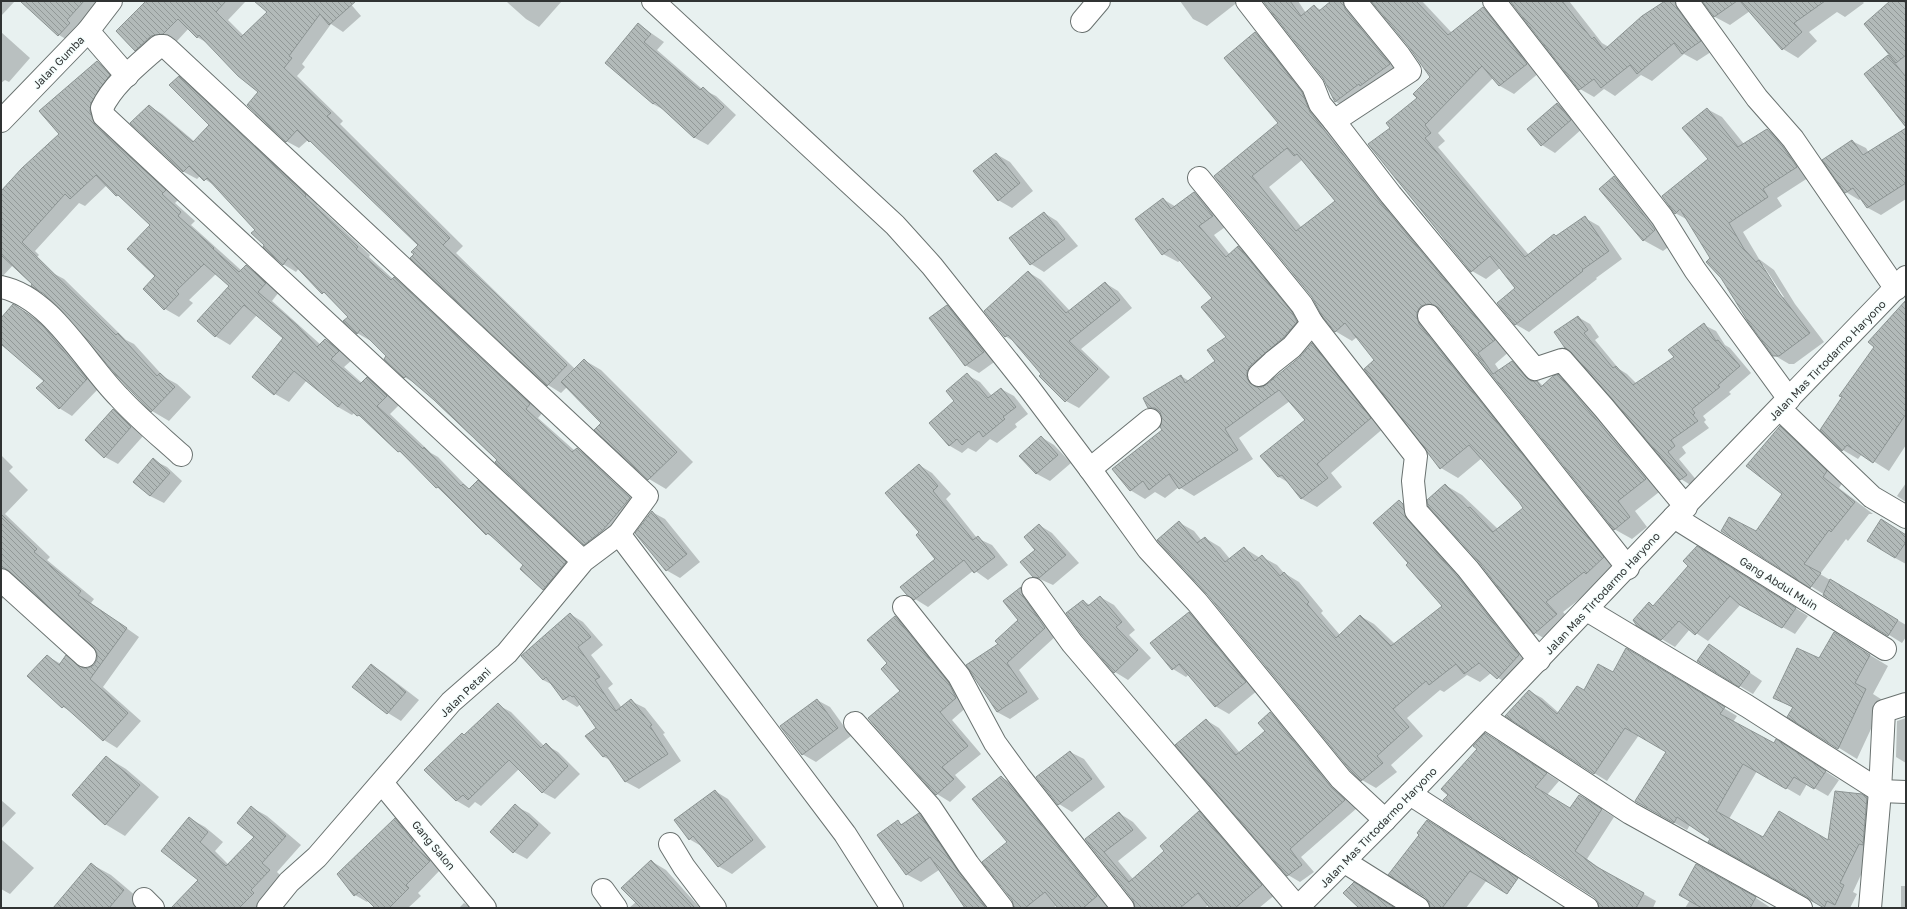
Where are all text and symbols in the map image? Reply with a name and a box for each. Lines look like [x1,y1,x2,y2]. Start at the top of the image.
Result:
street label: Jalan Gumba [29,33,87,91]
street label: Jalan Mas Tirtodarmo Haryono [1766,297,1888,423]
street label: Jalan Mas Tirtodarmo Haryono [1542,529,1662,657]
street label: Gang Abdul Muin [1737,554,1821,612]
street label: Jalan Petani [437,665,493,719]
street label: Jalan Mas Tirtodarmo Haryono [1317,764,1439,890]
street label: Gang Salon [410,818,458,872]

